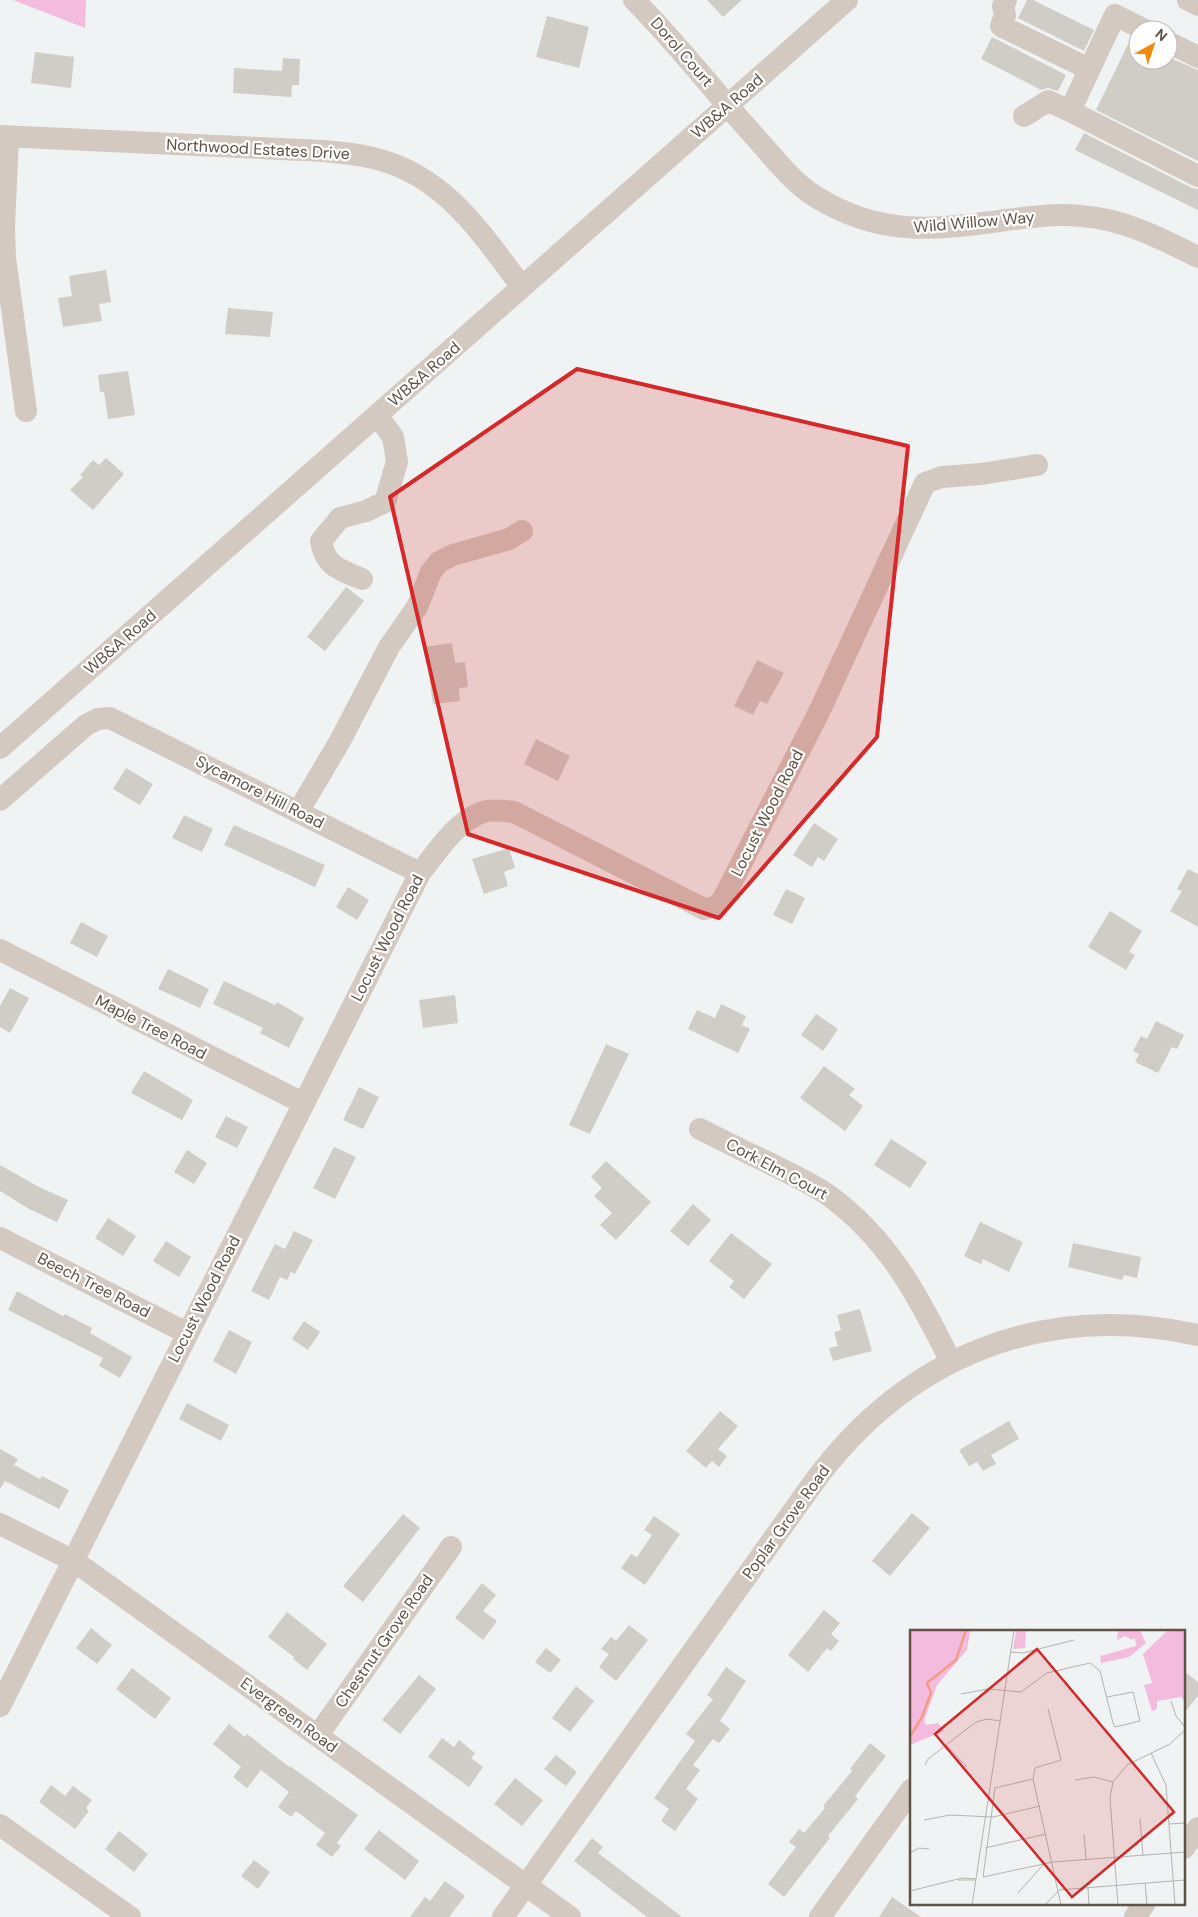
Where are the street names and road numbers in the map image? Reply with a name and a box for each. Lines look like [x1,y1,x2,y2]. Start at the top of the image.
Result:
street label: Dorol Court [646,13,718,91]
street label: WB&A Road [687,69,767,143]
street label: Northwood Estates Drive [166,134,350,164]
street label: Wild Willow Way [913,206,1035,238]
street label: WB&A Road [384,337,464,411]
street label: WB&A Road [80,605,160,679]
street label: Locust Wood Road [726,746,808,880]
street label: Sycamore Hill Road [192,751,328,833]
street label: Locust Wood Road [346,871,428,1005]
street label: Maple Tree Road [92,990,210,1064]
street label: Cork Elm Court [722,1133,832,1205]
street label: Locust Wood Road [163,1232,245,1366]
street label: Beech Tree Road [34,1248,154,1322]
street label: Poplar Grove Road [737,1461,835,1583]
street label: Chestnut Grove Road [330,1570,438,1712]
street label: Evergreen Road [236,1673,342,1757]

